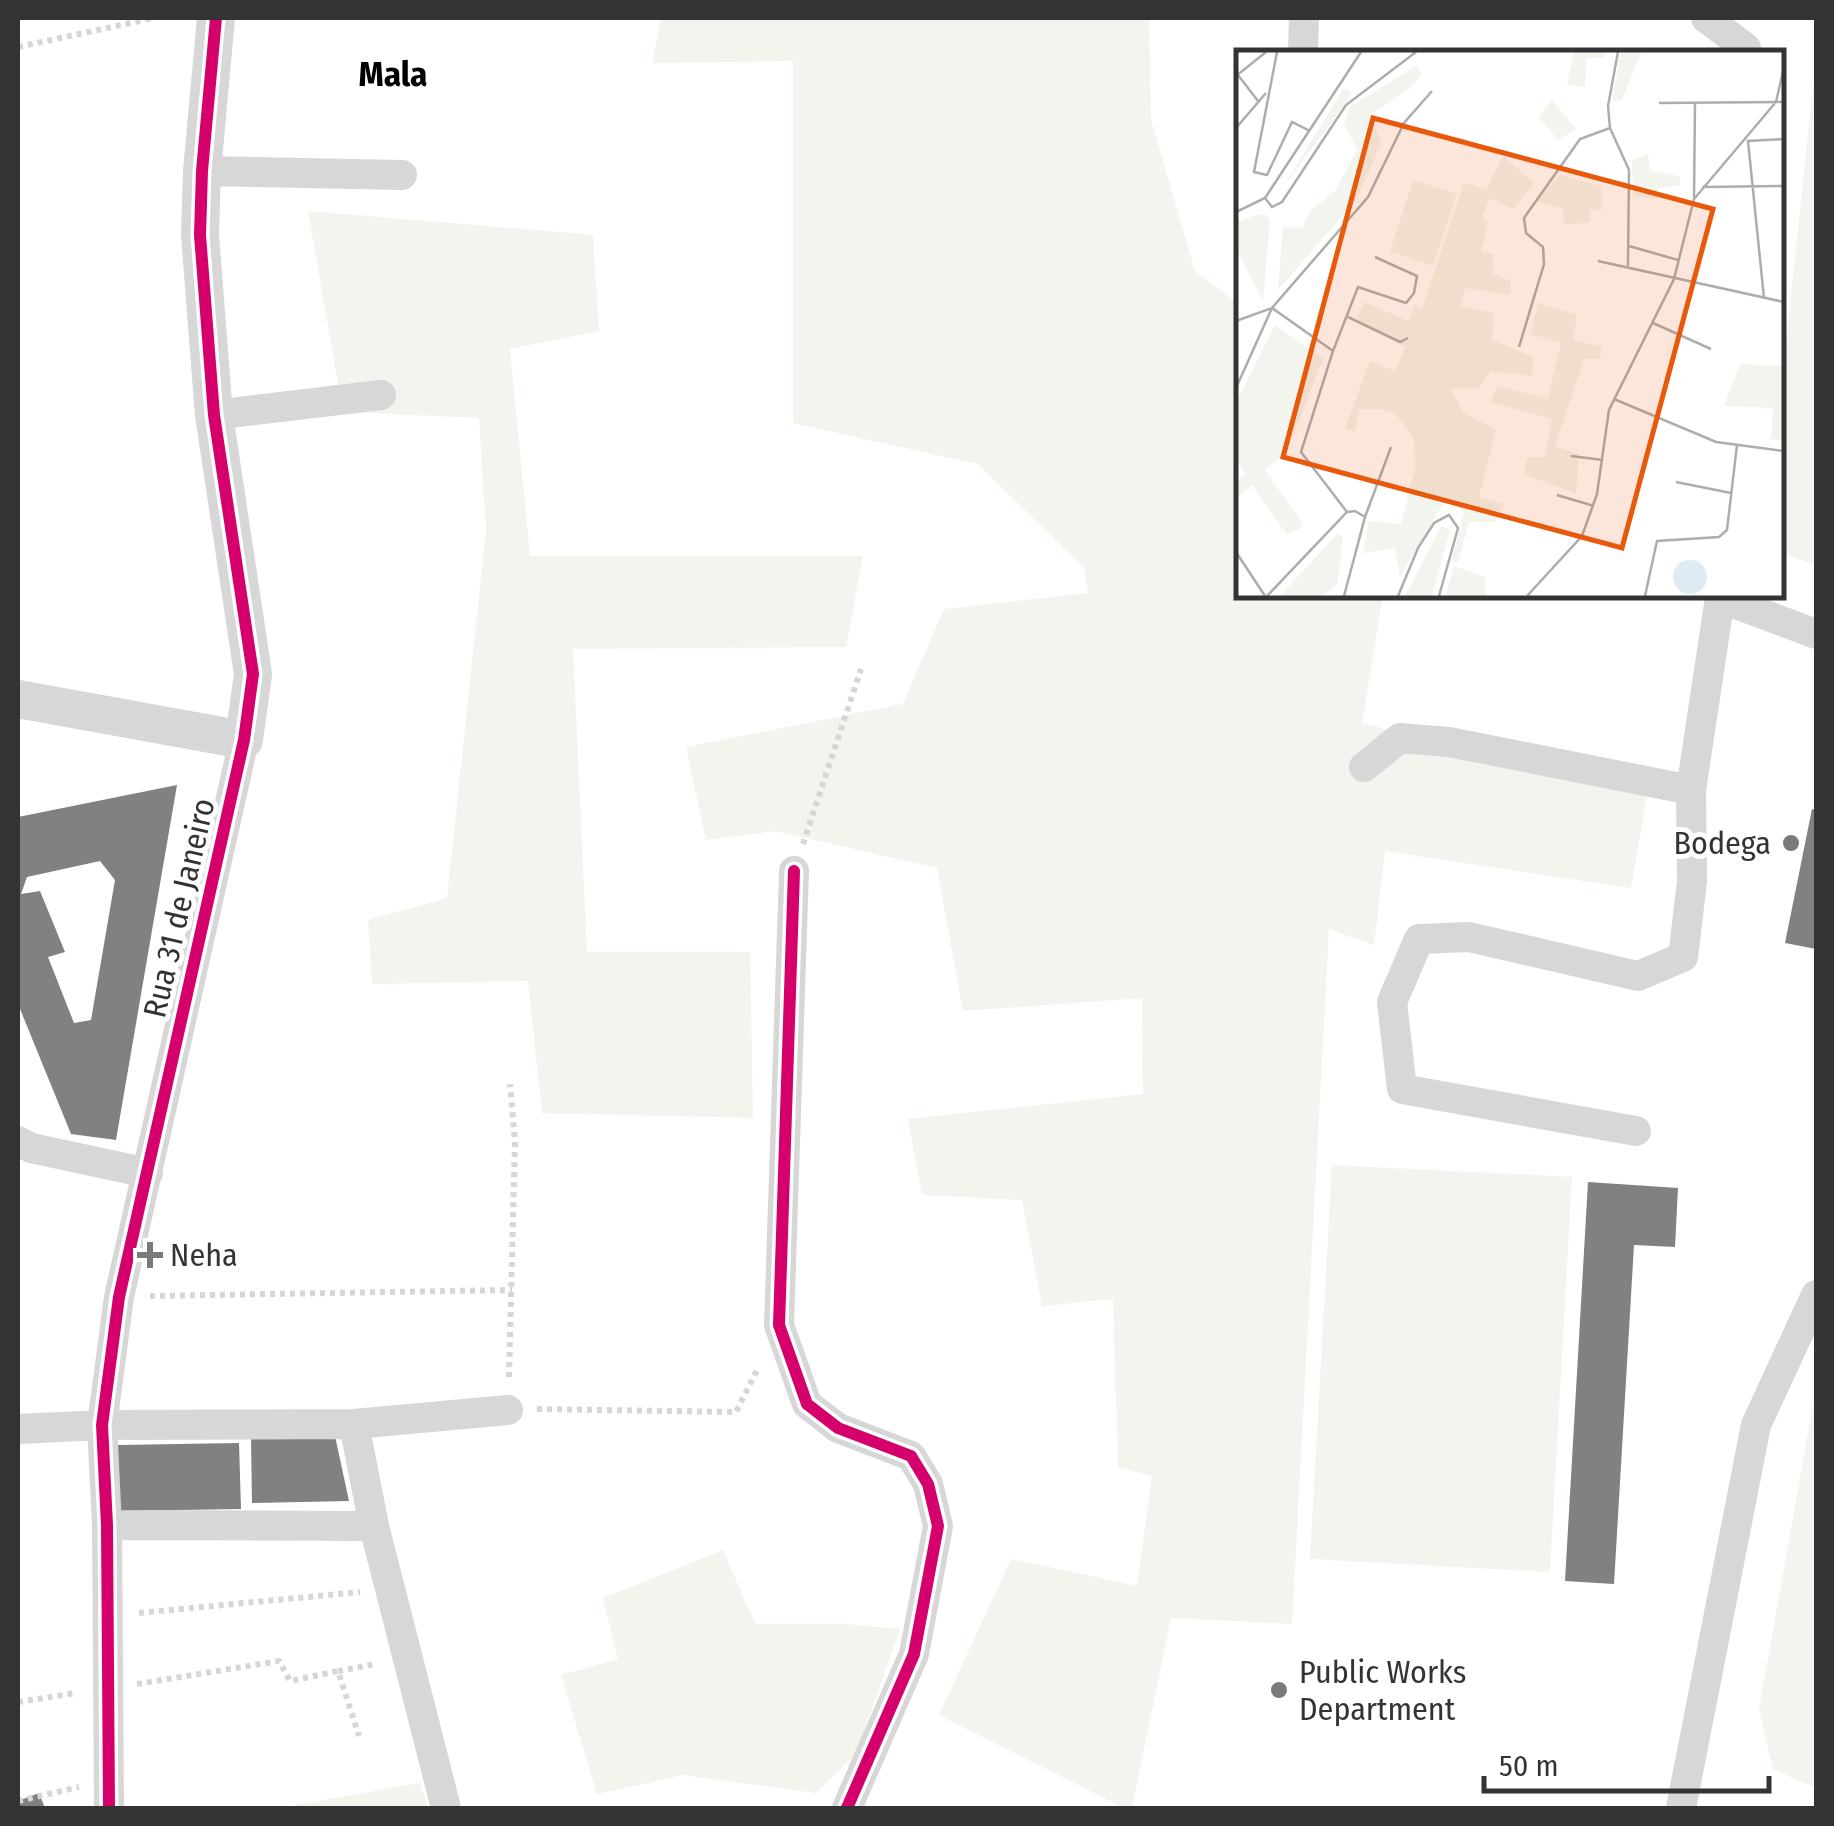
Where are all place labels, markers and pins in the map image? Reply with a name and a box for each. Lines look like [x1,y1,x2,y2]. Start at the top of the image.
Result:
place label: Bodega [1674,824,1771,862]
marker: Bodega [1780,832,1802,854]
place label: Neha [170,1236,238,1274]
marker: Neha [139,1244,161,1266]
place label: Public Works Department [1299,1653,1467,1728]
marker: Public Works Department [1268,1679,1290,1701]

